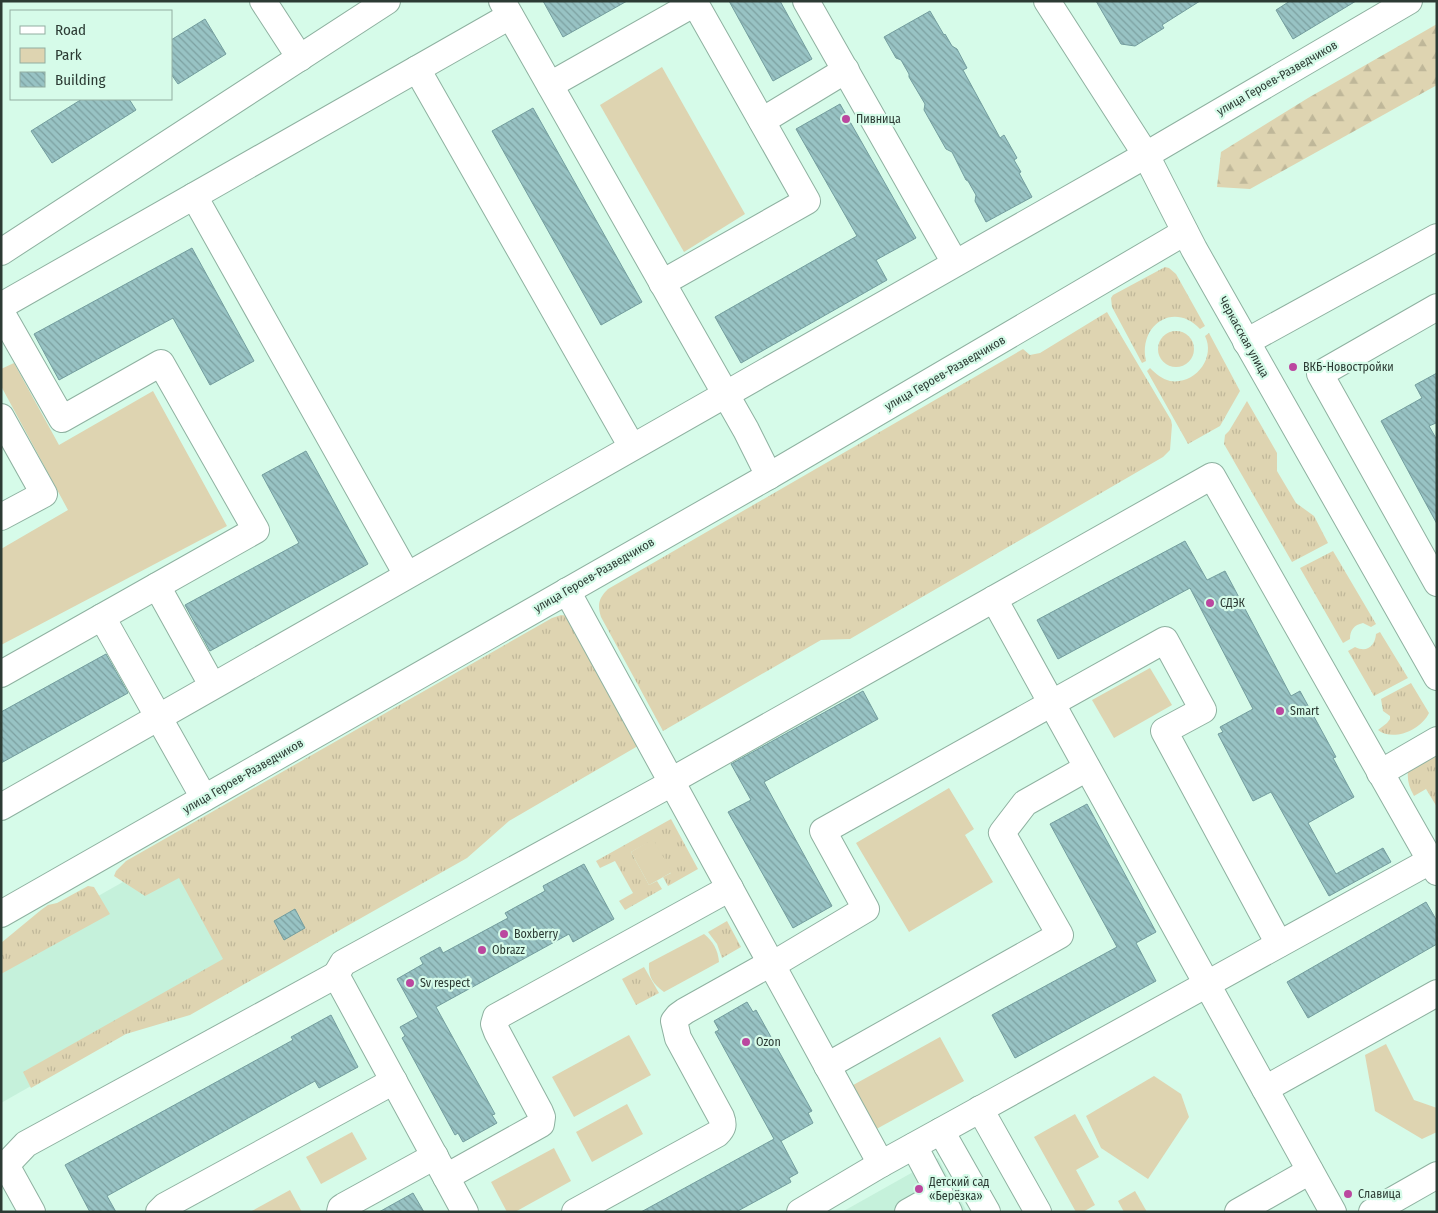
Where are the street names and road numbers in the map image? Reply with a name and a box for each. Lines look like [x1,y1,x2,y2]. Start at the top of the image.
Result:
street label: улица Героев-Разведчиков [1214,38,1340,118]
street label: Черкасская улица [1216,294,1272,380]
street label: улица Героев-Разведчиков [882,333,1008,413]
street label: улица Героев-Разведчиков [531,535,657,615]
street label: улица Героев-Разведчиков [180,736,306,816]

